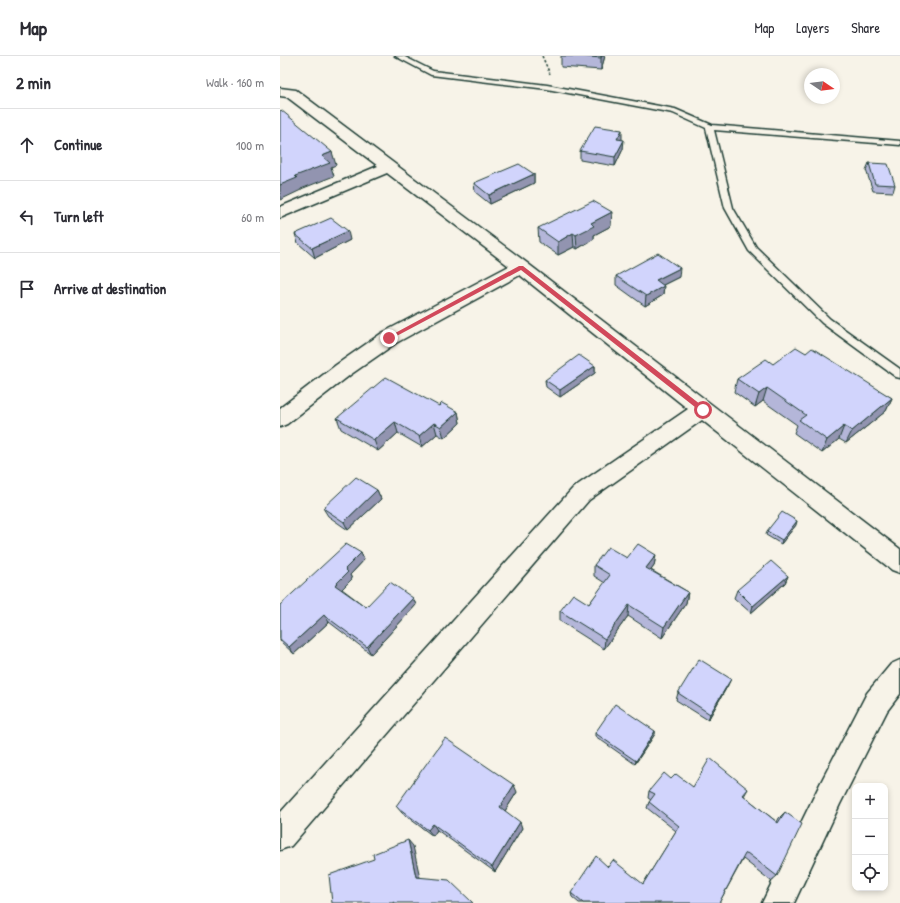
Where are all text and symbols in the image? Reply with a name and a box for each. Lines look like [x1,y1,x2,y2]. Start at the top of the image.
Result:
text: Map [20,15,47,41]
text: Map [754,18,774,37]
text: Layers [796,18,829,37]
text: Share [851,18,880,37]
north arrow [804,68,840,104]
text: 2 min [16,71,51,94]
text: Walk · 160 m [206,73,264,91]
icon: ahead [16,134,38,156]
text: Continue [54,134,102,155]
text: 100 m [236,136,264,154]
icon: left [16,206,38,228]
text: Turn left [54,206,104,227]
text: 60 m [241,208,264,226]
icon: arrive [16,278,38,300]
text: Arrive at destination [54,278,166,299]
route end [380,329,398,347]
route start [694,401,712,419]
map controls [852,783,888,891]
button: + [852,783,888,819]
button: − [852,819,888,855]
button: locate [852,855,888,891]

